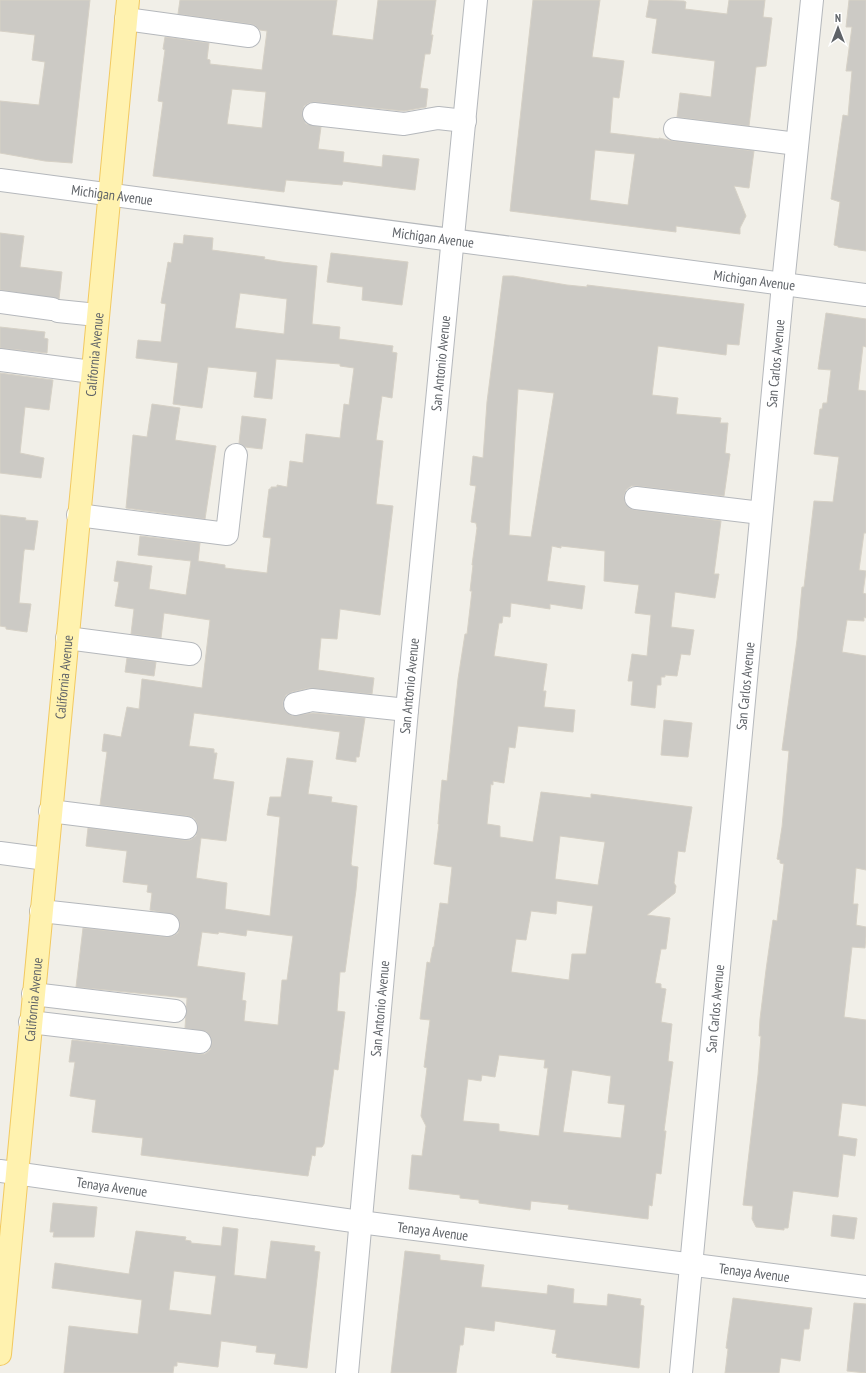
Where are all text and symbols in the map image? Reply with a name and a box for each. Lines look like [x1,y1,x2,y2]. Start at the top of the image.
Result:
north arrow [818,8,858,48]
text: N [835,11,841,25]
street label: Michigan Avenue [70,181,154,209]
street label: Michigan Avenue [391,223,475,252]
street label: Michigan Avenue [713,266,796,295]
street label: California Avenue [82,311,107,397]
street label: San Antonio Avenue [427,314,454,412]
street label: San Carlos Avenue [762,318,789,408]
street label: California Avenue [51,634,77,720]
street label: San Antonio Avenue [396,637,423,735]
street label: San Carlos Avenue [732,641,758,731]
street label: California Avenue [21,956,46,1042]
street label: San Antonio Avenue [367,960,393,1057]
street label: San Carlos Avenue [702,963,728,1054]
street label: Tenaya Avenue [75,1173,149,1201]
street label: Tenaya Avenue [396,1218,470,1245]
street label: Tenaya Avenue [718,1259,791,1286]

